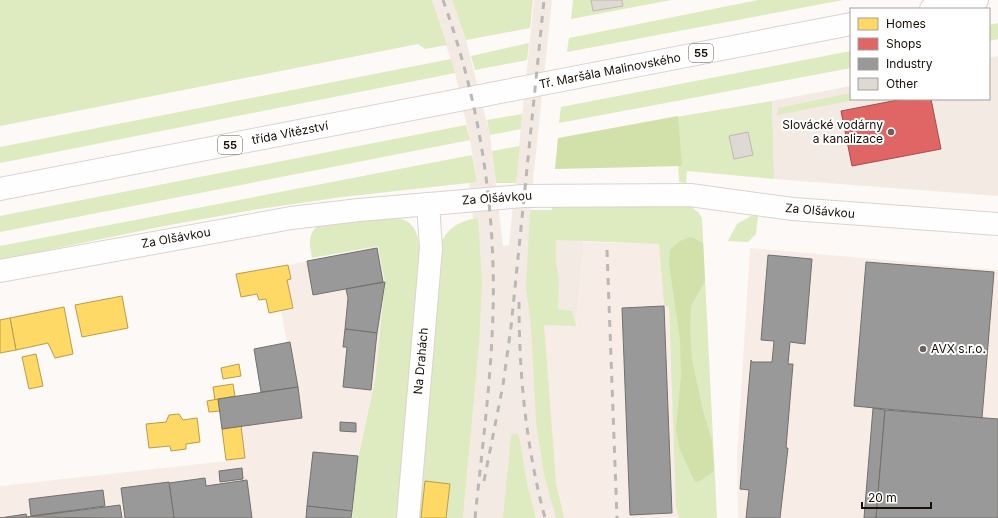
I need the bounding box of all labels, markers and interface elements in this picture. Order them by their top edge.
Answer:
legend [850,8,990,100]
text: Homes [886,16,926,31]
text: Shops [886,36,922,51]
road number: 55 [689,44,713,62]
street label: Tř. Maršála Malinovského [538,49,682,92]
text: Industry [886,56,933,71]
text: Other [886,76,918,91]
place label: Slovácké vodárny a kanalizace [782,117,883,146]
street label: třída Vítězství [250,118,330,147]
marker: Slovácké vodárny a kanalizace [886,127,896,137]
road number: 55 [218,136,242,154]
street label: Za Olšávkou [461,188,532,207]
street label: Za Olšávkou [784,200,856,221]
street label: Za Olšávkou [140,224,212,251]
street label: Na Drahách [410,327,431,395]
place label: AVX s.r.o. [931,341,986,356]
marker: AVX s.r.o. [918,344,928,354]
scale bar [862,484,931,510]
text: 20 m [868,490,897,505]

